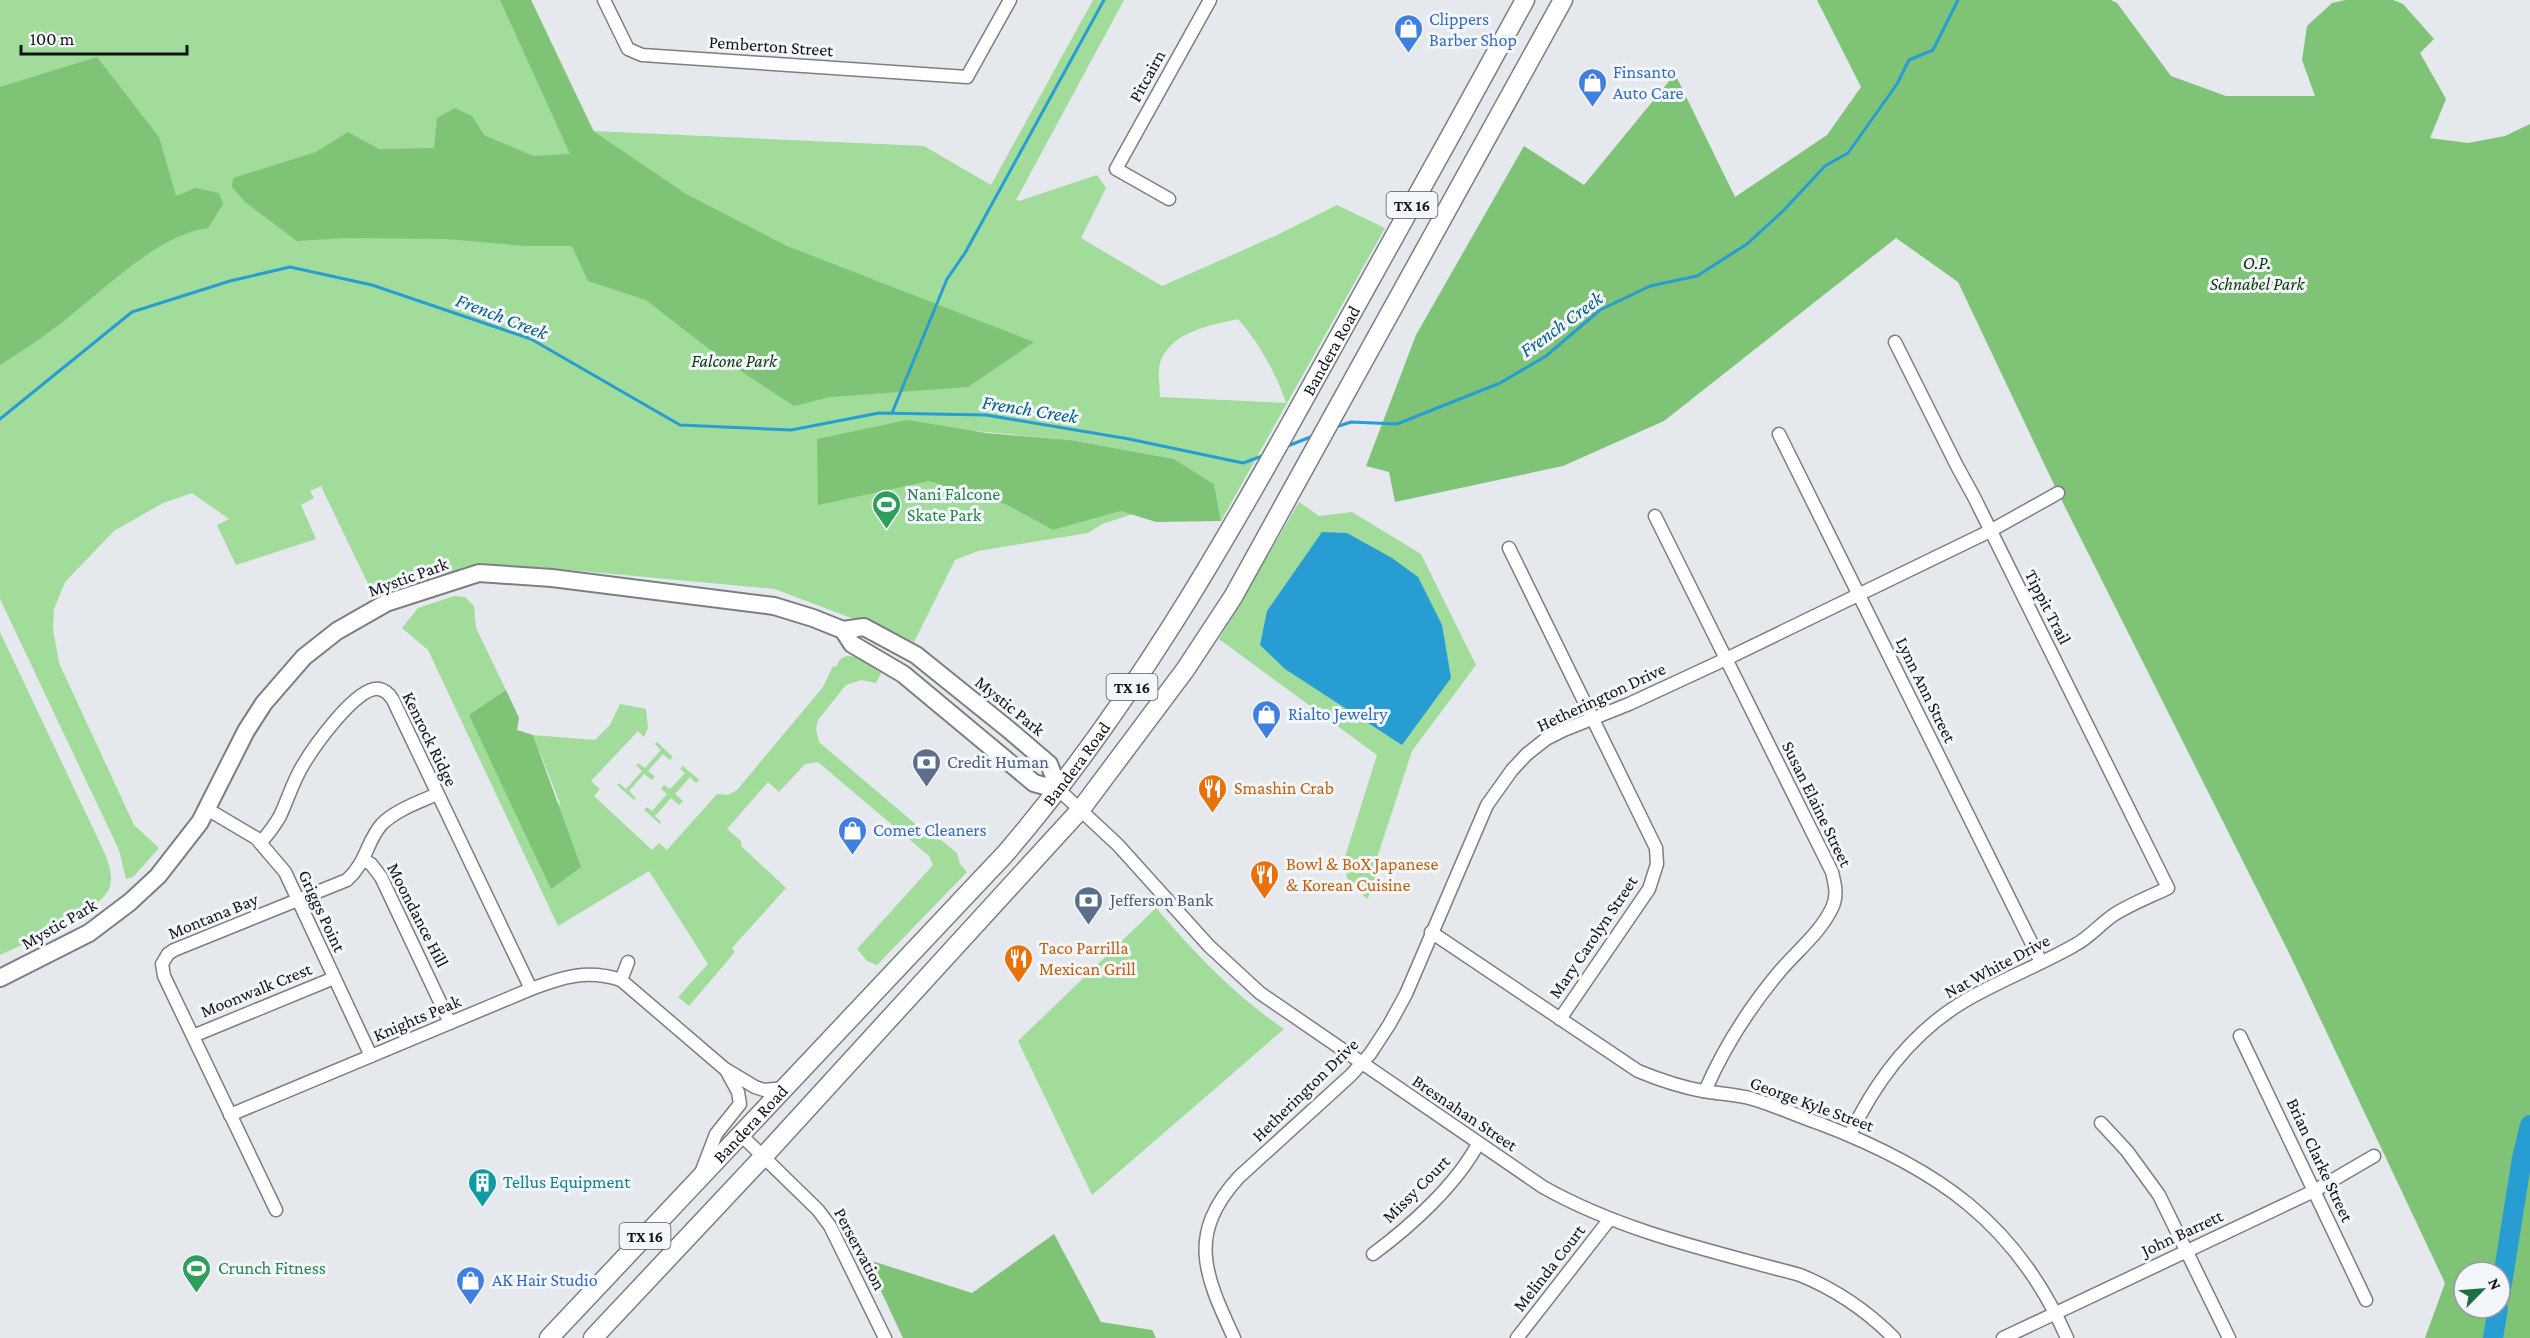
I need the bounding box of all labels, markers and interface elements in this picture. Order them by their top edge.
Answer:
place label: Clippers Barber Shop [1429,9,1517,50]
shop icon: Clippers Barber Shop [1392,13,1424,55]
scale bar [21,18,188,56]
text: 100 m [30,29,75,49]
street label: Pemberton Street [708,32,835,60]
street label: Pitcairn [1125,46,1170,105]
place label: Finsanto Auto Care [1613,62,1684,103]
shop icon: Finsanto Auto Care [1576,66,1608,108]
road number: TX 16 [1386,192,1438,218]
park label: O.P. Schnabel Park [2210,253,2305,294]
water label: French Creek [1515,286,1608,361]
water label: French Creek [453,288,552,344]
street label: Bandera Road [1298,302,1364,399]
park label: Falcone Park [691,351,778,371]
water label: French Creek [981,391,1081,428]
place label: Nani Falcone Skate Park [907,484,1000,525]
sports icon: Nani Falcone Skate Park [870,488,902,530]
street label: Mystic Park [365,553,451,601]
street label: Tippit Trail [2021,566,2075,648]
street label: Lynn Ann Street [1892,634,1961,747]
street label: Hetherington Drive [1533,658,1669,736]
street label: Mystic Park [971,672,1049,740]
road number: TX 16 [1106,674,1158,700]
street label: Kenrock Ridge [399,688,462,790]
shop icon: Rialto Jewelry [1251,698,1283,740]
place label: Rialto Jewelry [1288,704,1388,724]
street label: Bandera Road [1039,718,1115,810]
street label: Susan Elaine Street [1778,738,1856,871]
bank icon: Credit Human [910,746,942,788]
place label: Credit Human [947,752,1049,772]
restaurant icon: Smashin Crab [1197,772,1229,814]
place label: Smashin Crab [1234,778,1334,798]
shop icon: Comet Cleaners [836,814,868,856]
place label: Comet Cleaners [873,820,987,840]
place label: Bowl & BoX Japanese & Korean Cuisine [1286,854,1438,895]
restaurant icon: Bowl & BoX Japanese & Korean Cuisine [1249,858,1281,900]
street label: Moondance Hill [383,859,453,971]
street label: Griggs Point [294,867,350,956]
street label: Mary Carolyn Street [1545,871,1642,1002]
bank icon: Jefferson Bank [1073,884,1105,926]
street label: Montana Bay [165,889,262,943]
place label: Jefferson Bank [1108,890,1214,910]
street label: Mystic Park [18,894,101,954]
street label: Nat White Drive [1941,930,2053,1002]
place label: Taco Parrilla Mexican Grill [1039,938,1136,979]
restaurant icon: Taco Parrilla Mexican Grill [1002,942,1034,984]
street label: Moonwalk Crest [197,958,315,1021]
street label: Knights Peak [370,991,464,1045]
street label: Hetherington Drive [1248,1034,1362,1146]
street label: Bresnahan Street [1409,1071,1522,1156]
street label: George Kyle Street [1747,1072,1878,1136]
street label: Bandera Road [709,1081,792,1167]
street label: Brian Clarke Street [2283,1095,2358,1226]
street label: Missy Court [1378,1151,1454,1227]
building icon: Tellus Equipment [466,1166,498,1208]
place label: Tellus Equipment [503,1172,631,1192]
street label: Perservation [830,1205,890,1294]
street label: John Barrett [2136,1205,2227,1261]
street label: Melinda Court [1509,1220,1590,1315]
road number: TX 16 [620,1223,670,1249]
sports icon: Crunch Fitness [181,1252,213,1294]
place label: Crunch Fitness [218,1258,326,1278]
north arrow [2452,1260,2512,1320]
shop icon: AK Hair Studio [455,1264,487,1306]
place label: AK Hair Studio [492,1270,598,1290]
text: N [2485,1275,2505,1292]

